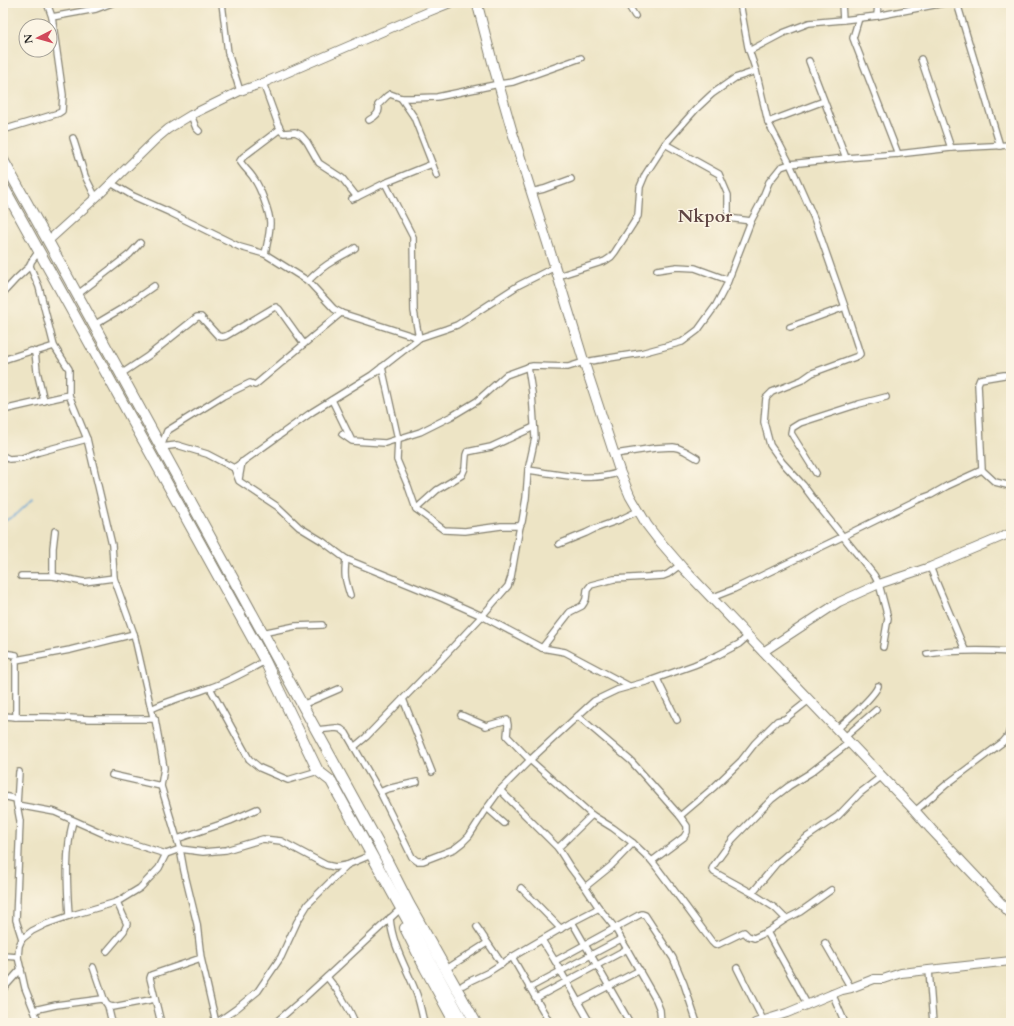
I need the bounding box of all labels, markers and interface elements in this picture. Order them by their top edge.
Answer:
north arrow [18,18,58,58]
text: N [21,33,37,45]
district label: Nkpor [678,204,733,229]

